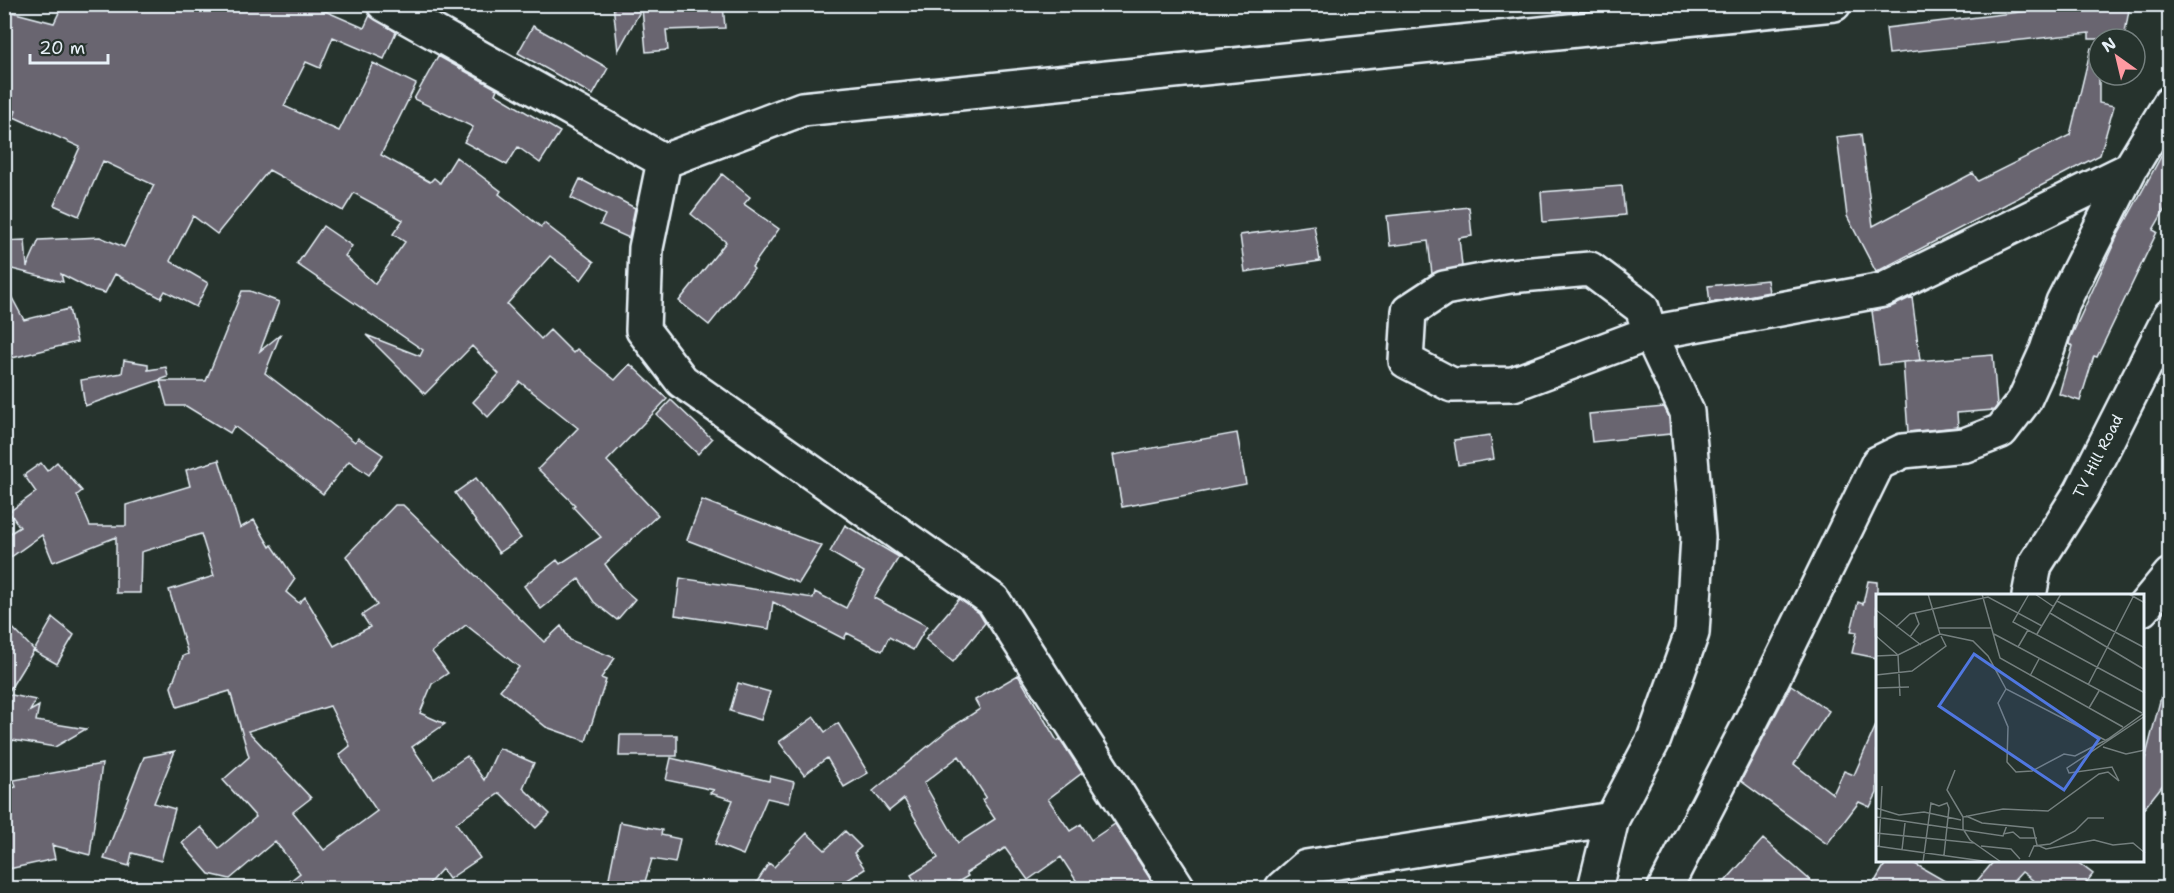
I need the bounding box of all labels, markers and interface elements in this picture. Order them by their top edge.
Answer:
scale bar [30,27,108,65]
north arrow [2087,27,2147,87]
text: N [2098,33,2120,57]
text: 20 m [39,36,85,60]
street label: TV Hill Road [2068,410,2128,501]
inset map [1876,594,2144,863]

